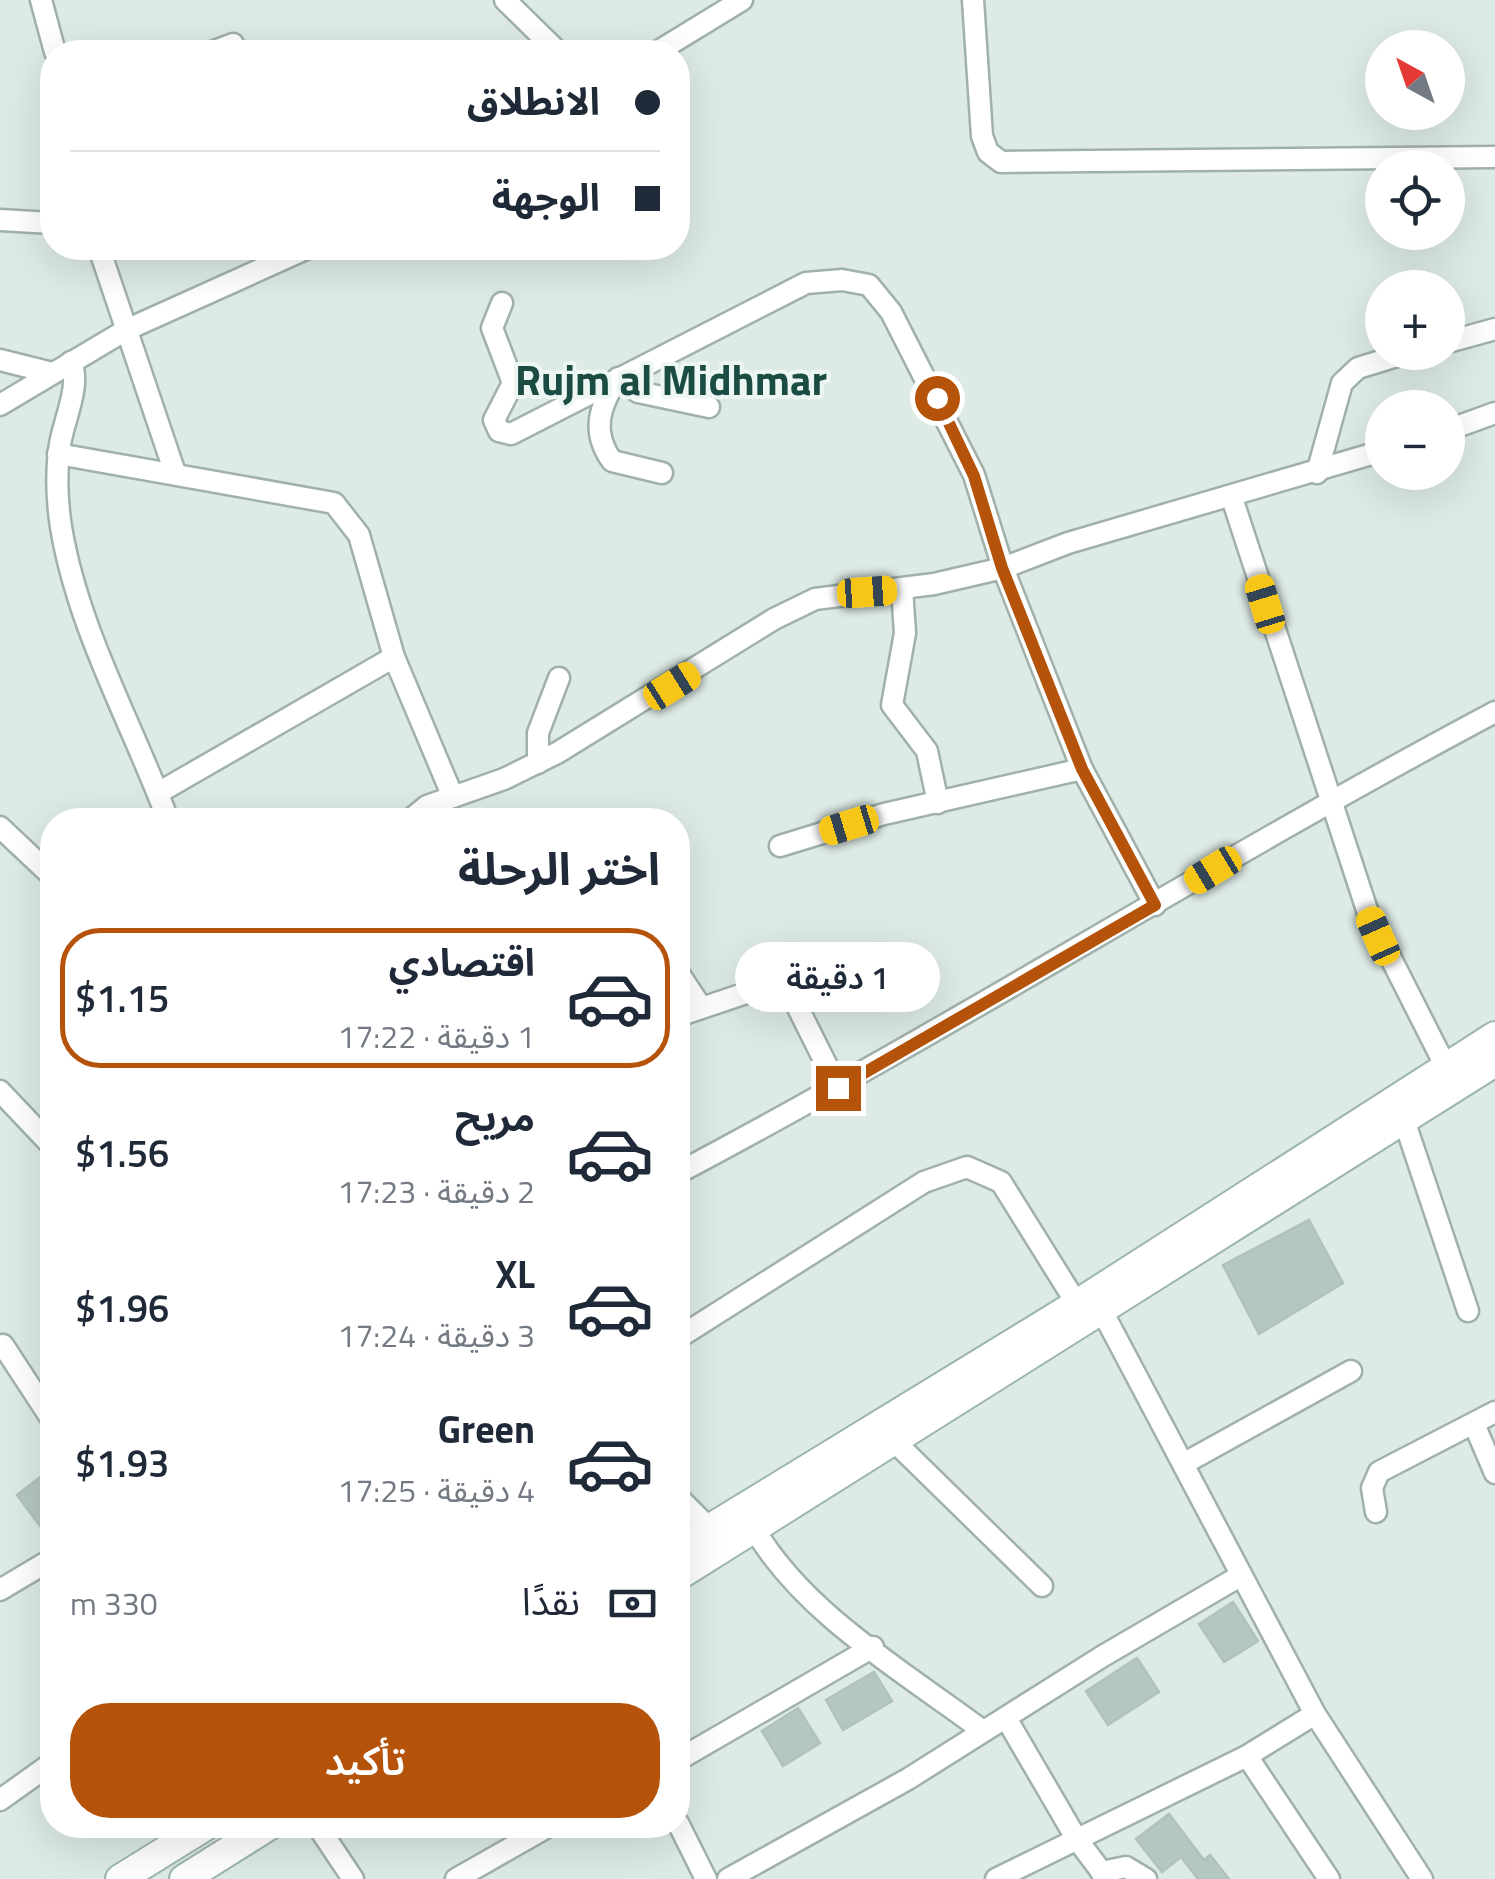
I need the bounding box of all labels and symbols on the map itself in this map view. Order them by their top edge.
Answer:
north arrow [1365,30,1465,130]
district label: Rujm al Midhmar [515,347,827,411]
route start [915,376,960,421]
car [1242,571,1288,637]
car [836,575,898,609]
car [639,657,705,715]
car [816,802,882,848]
car [1180,842,1246,898]
car [1352,902,1404,970]
callout: 1 دقيقة [736,943,940,1013]
route end [816,1066,861,1111]

